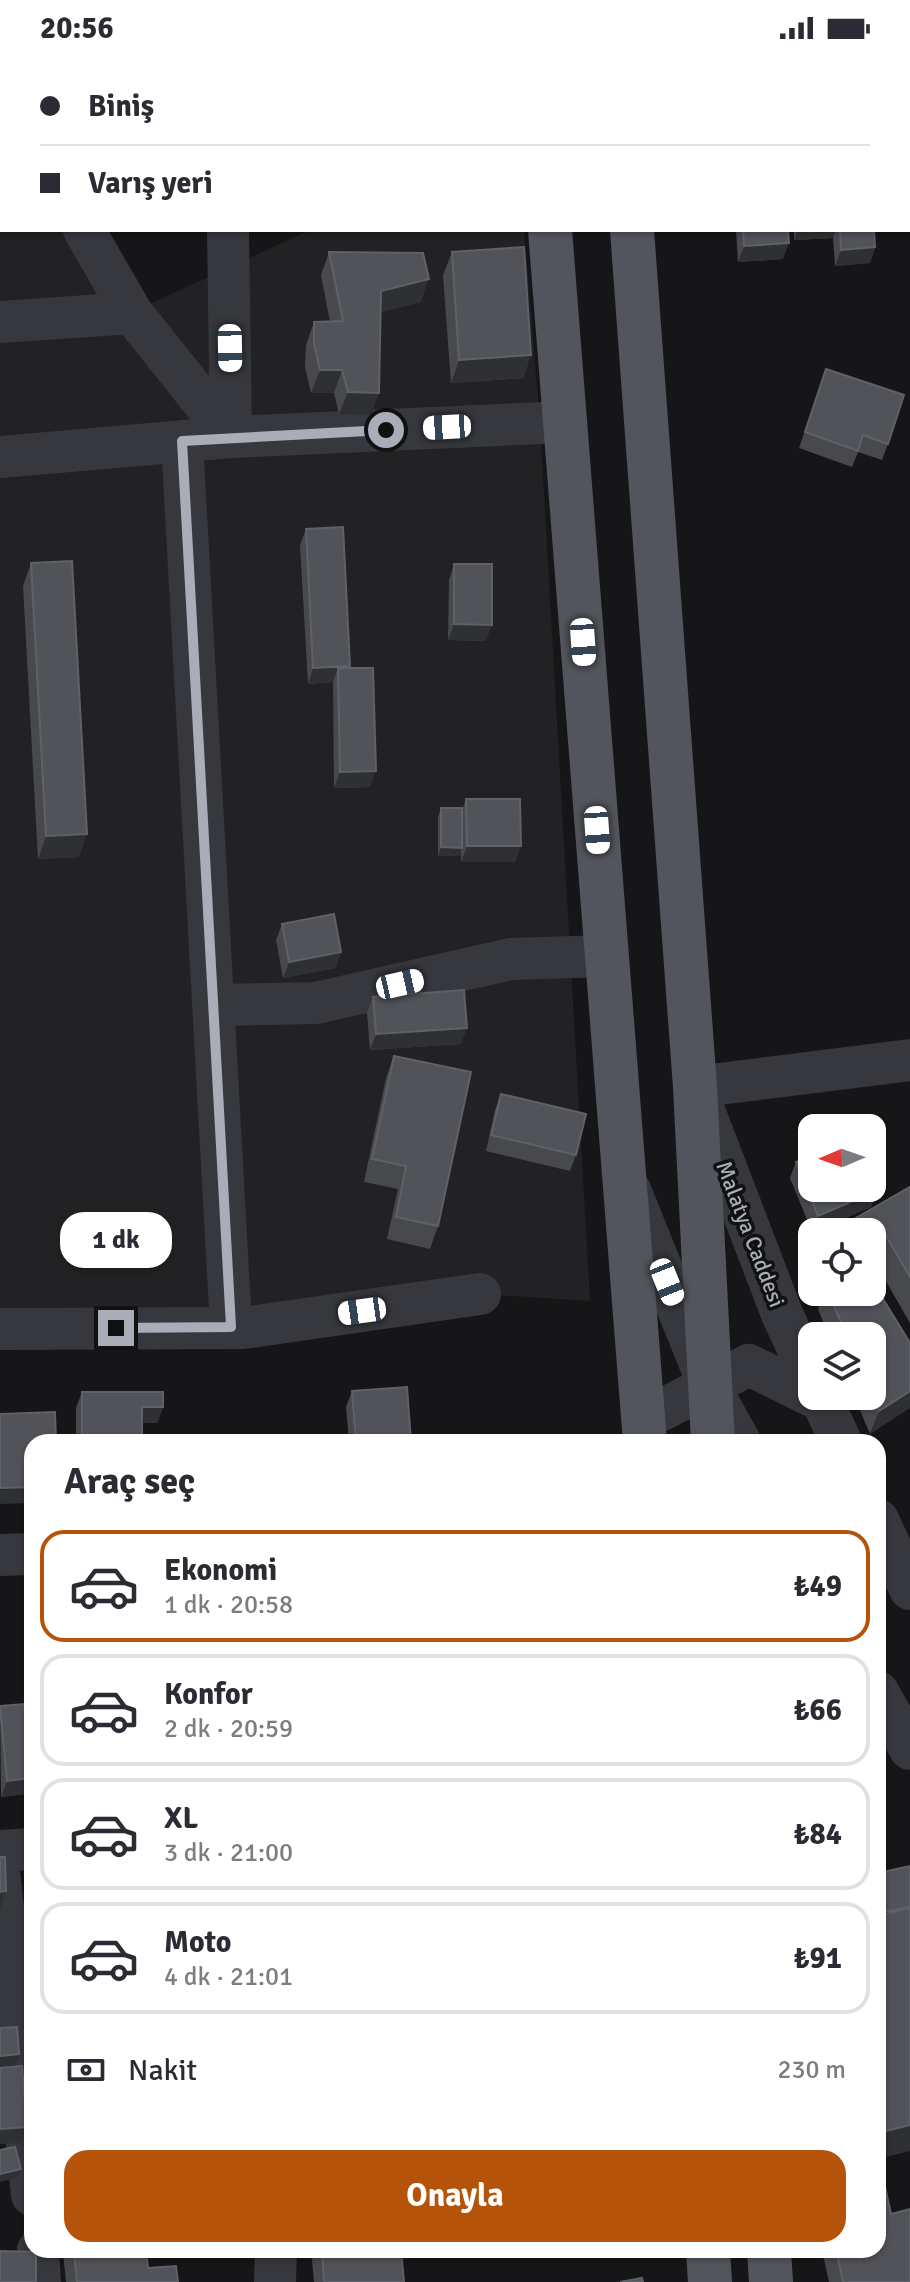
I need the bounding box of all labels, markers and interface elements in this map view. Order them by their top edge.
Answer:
text: 20:56 [40,10,114,47]
text: Biniş [88,88,154,125]
text: Varış yeri [88,165,213,202]
car [218,324,242,372]
route start [368,412,404,448]
car [422,414,472,440]
car [569,617,597,667]
car [583,805,611,855]
car [374,967,426,1001]
north arrow [798,1114,886,1202]
map controls [798,1114,886,1410]
street label: Malatya Caddesi [710,1157,791,1311]
callout: 1 dk [60,1212,172,1268]
button: locate [798,1218,886,1306]
text: 1 dk [92,1224,140,1256]
car [647,1255,687,1309]
car [337,1296,387,1326]
route end [98,1310,134,1346]
button: layers [798,1322,886,1410]
text: Araç seç [64,1459,195,1504]
icon: car [68,1550,140,1622]
text: Ekonomi [164,1552,277,1589]
text: ₺49 [793,1568,842,1605]
text: 1 dk · 20:58 [164,1589,293,1621]
icon: car [68,1674,140,1746]
text: Konfor [164,1676,253,1713]
text: ₺66 [793,1692,842,1729]
text: 2 dk · 20:59 [164,1713,293,1745]
icon: car [68,1798,140,1870]
text: XL [164,1800,198,1837]
text: ₺84 [793,1816,842,1853]
text: 3 dk · 21:00 [164,1837,293,1869]
icon: car [68,1922,140,1994]
text: Moto [164,1924,231,1961]
text: ₺91 [793,1940,842,1977]
text: 4 dk · 21:01 [164,1961,293,1993]
icon: cash [64,2048,108,2092]
text: Nakit [128,2052,197,2089]
text: 230 m [777,2054,846,2086]
button: Onayla [64,2150,846,2242]

